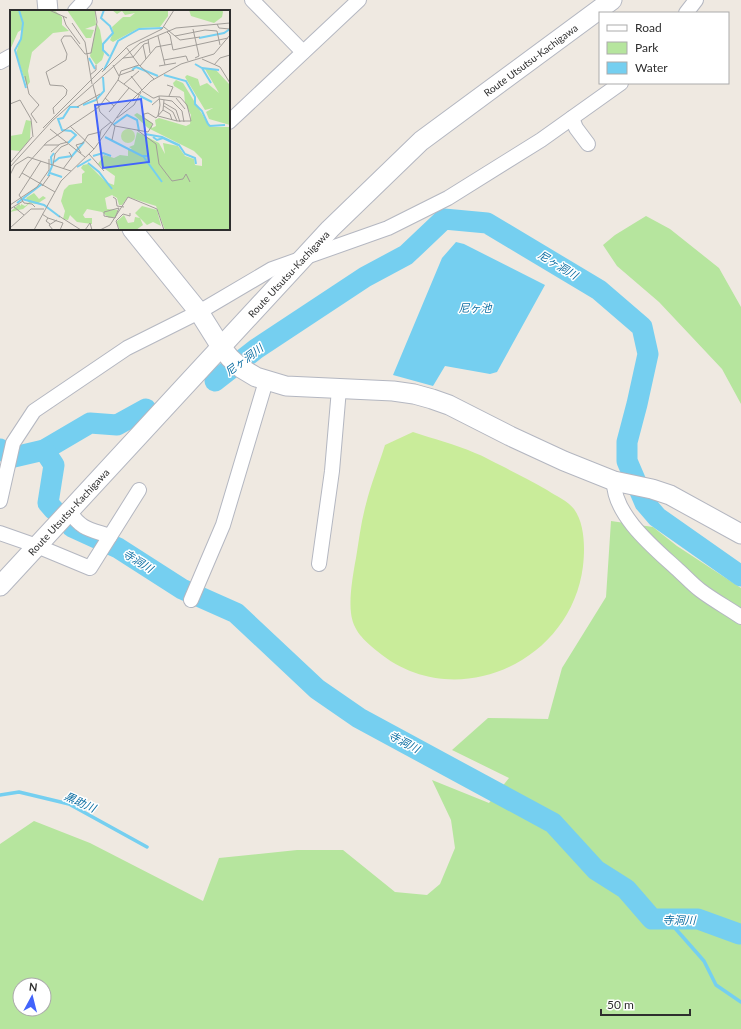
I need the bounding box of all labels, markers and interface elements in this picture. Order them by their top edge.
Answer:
inset map [10,10,230,230]
legend [599,12,729,84]
text: Road [635,20,662,35]
street label: Route Utsutsu-Kachigawa [481,21,580,99]
text: Park [635,40,659,55]
text: Water [635,60,668,75]
street label: Route Utsutsu-Kachigawa [245,228,332,320]
water label: 尼ヶ洞川 [536,248,581,282]
water label: 尼ヶ池 [459,301,492,314]
water label: 尼ヶ洞川 [222,341,266,378]
street label: Route Utsutsu-Kachigawa [25,466,112,558]
water label: 寺洞川 [121,546,157,575]
water label: 寺洞川 [387,728,423,756]
water label: 黒助川 [62,789,99,815]
water label: 寺洞川 [662,913,697,926]
north arrow [12,977,52,1017]
text: N [28,980,38,994]
scale bar [601,991,690,1017]
text: 50 m [607,997,634,1012]

